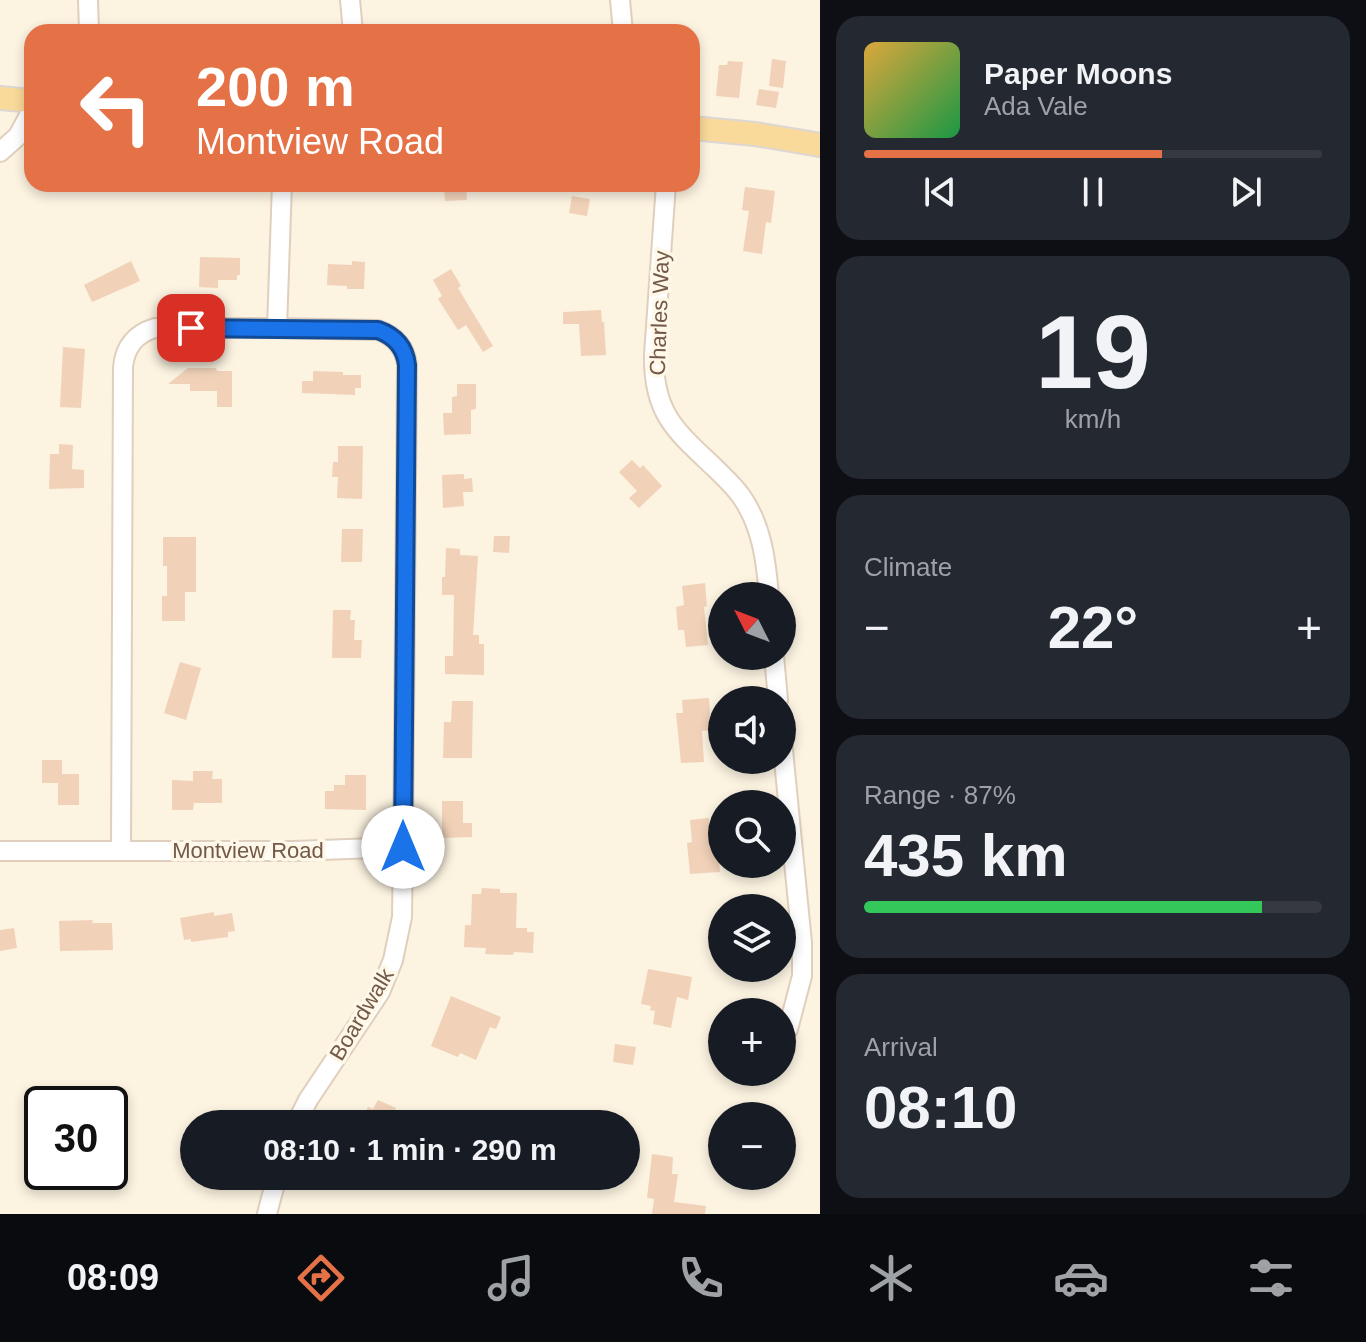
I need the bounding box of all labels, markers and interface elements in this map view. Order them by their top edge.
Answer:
text: 200 m [196,55,355,118]
icon: left [64,56,168,160]
text: Paper Moons [984,57,1172,90]
text: Ada Vale [984,91,1088,121]
text: Montview Road [196,121,444,162]
icon: previous [918,170,962,214]
icon: pause [1071,170,1115,214]
icon: next [1224,170,1268,214]
street label: Charles Way [645,250,674,376]
pin [157,294,225,362]
text: 19 [1035,294,1151,410]
icon: arrive [169,306,213,350]
text: km/h [1065,404,1121,434]
text: Climate [864,552,952,582]
north arrow [708,582,796,670]
map controls [708,582,796,1190]
text: 22° [1048,594,1138,661]
text: − [864,603,890,652]
text: + [1296,603,1322,652]
button: sound [708,686,796,774]
text: Range · 87% [864,780,1016,810]
button: search [708,790,796,878]
position arrow [361,805,445,889]
text: 435 km [864,822,1068,889]
street label: Montview Road [172,838,324,863]
button: layers [708,894,796,982]
street label: Boardwalk [324,963,399,1065]
button: + [708,998,796,1086]
text: Arrival [864,1032,938,1062]
text: 08:10 [864,1074,1017,1141]
speed limit sign: 30 [24,1086,128,1190]
button: − [708,1102,796,1190]
text: 08:10 · 1 min · 290 m [263,1133,557,1166]
icon: directions [293,1250,349,1306]
icon: music [483,1250,539,1306]
icon: phone [673,1250,729,1306]
icon: climate [863,1250,919,1306]
icon: car [1053,1250,1109,1306]
icon: filters [1243,1250,1299,1306]
text: 08:09 [67,1257,159,1298]

